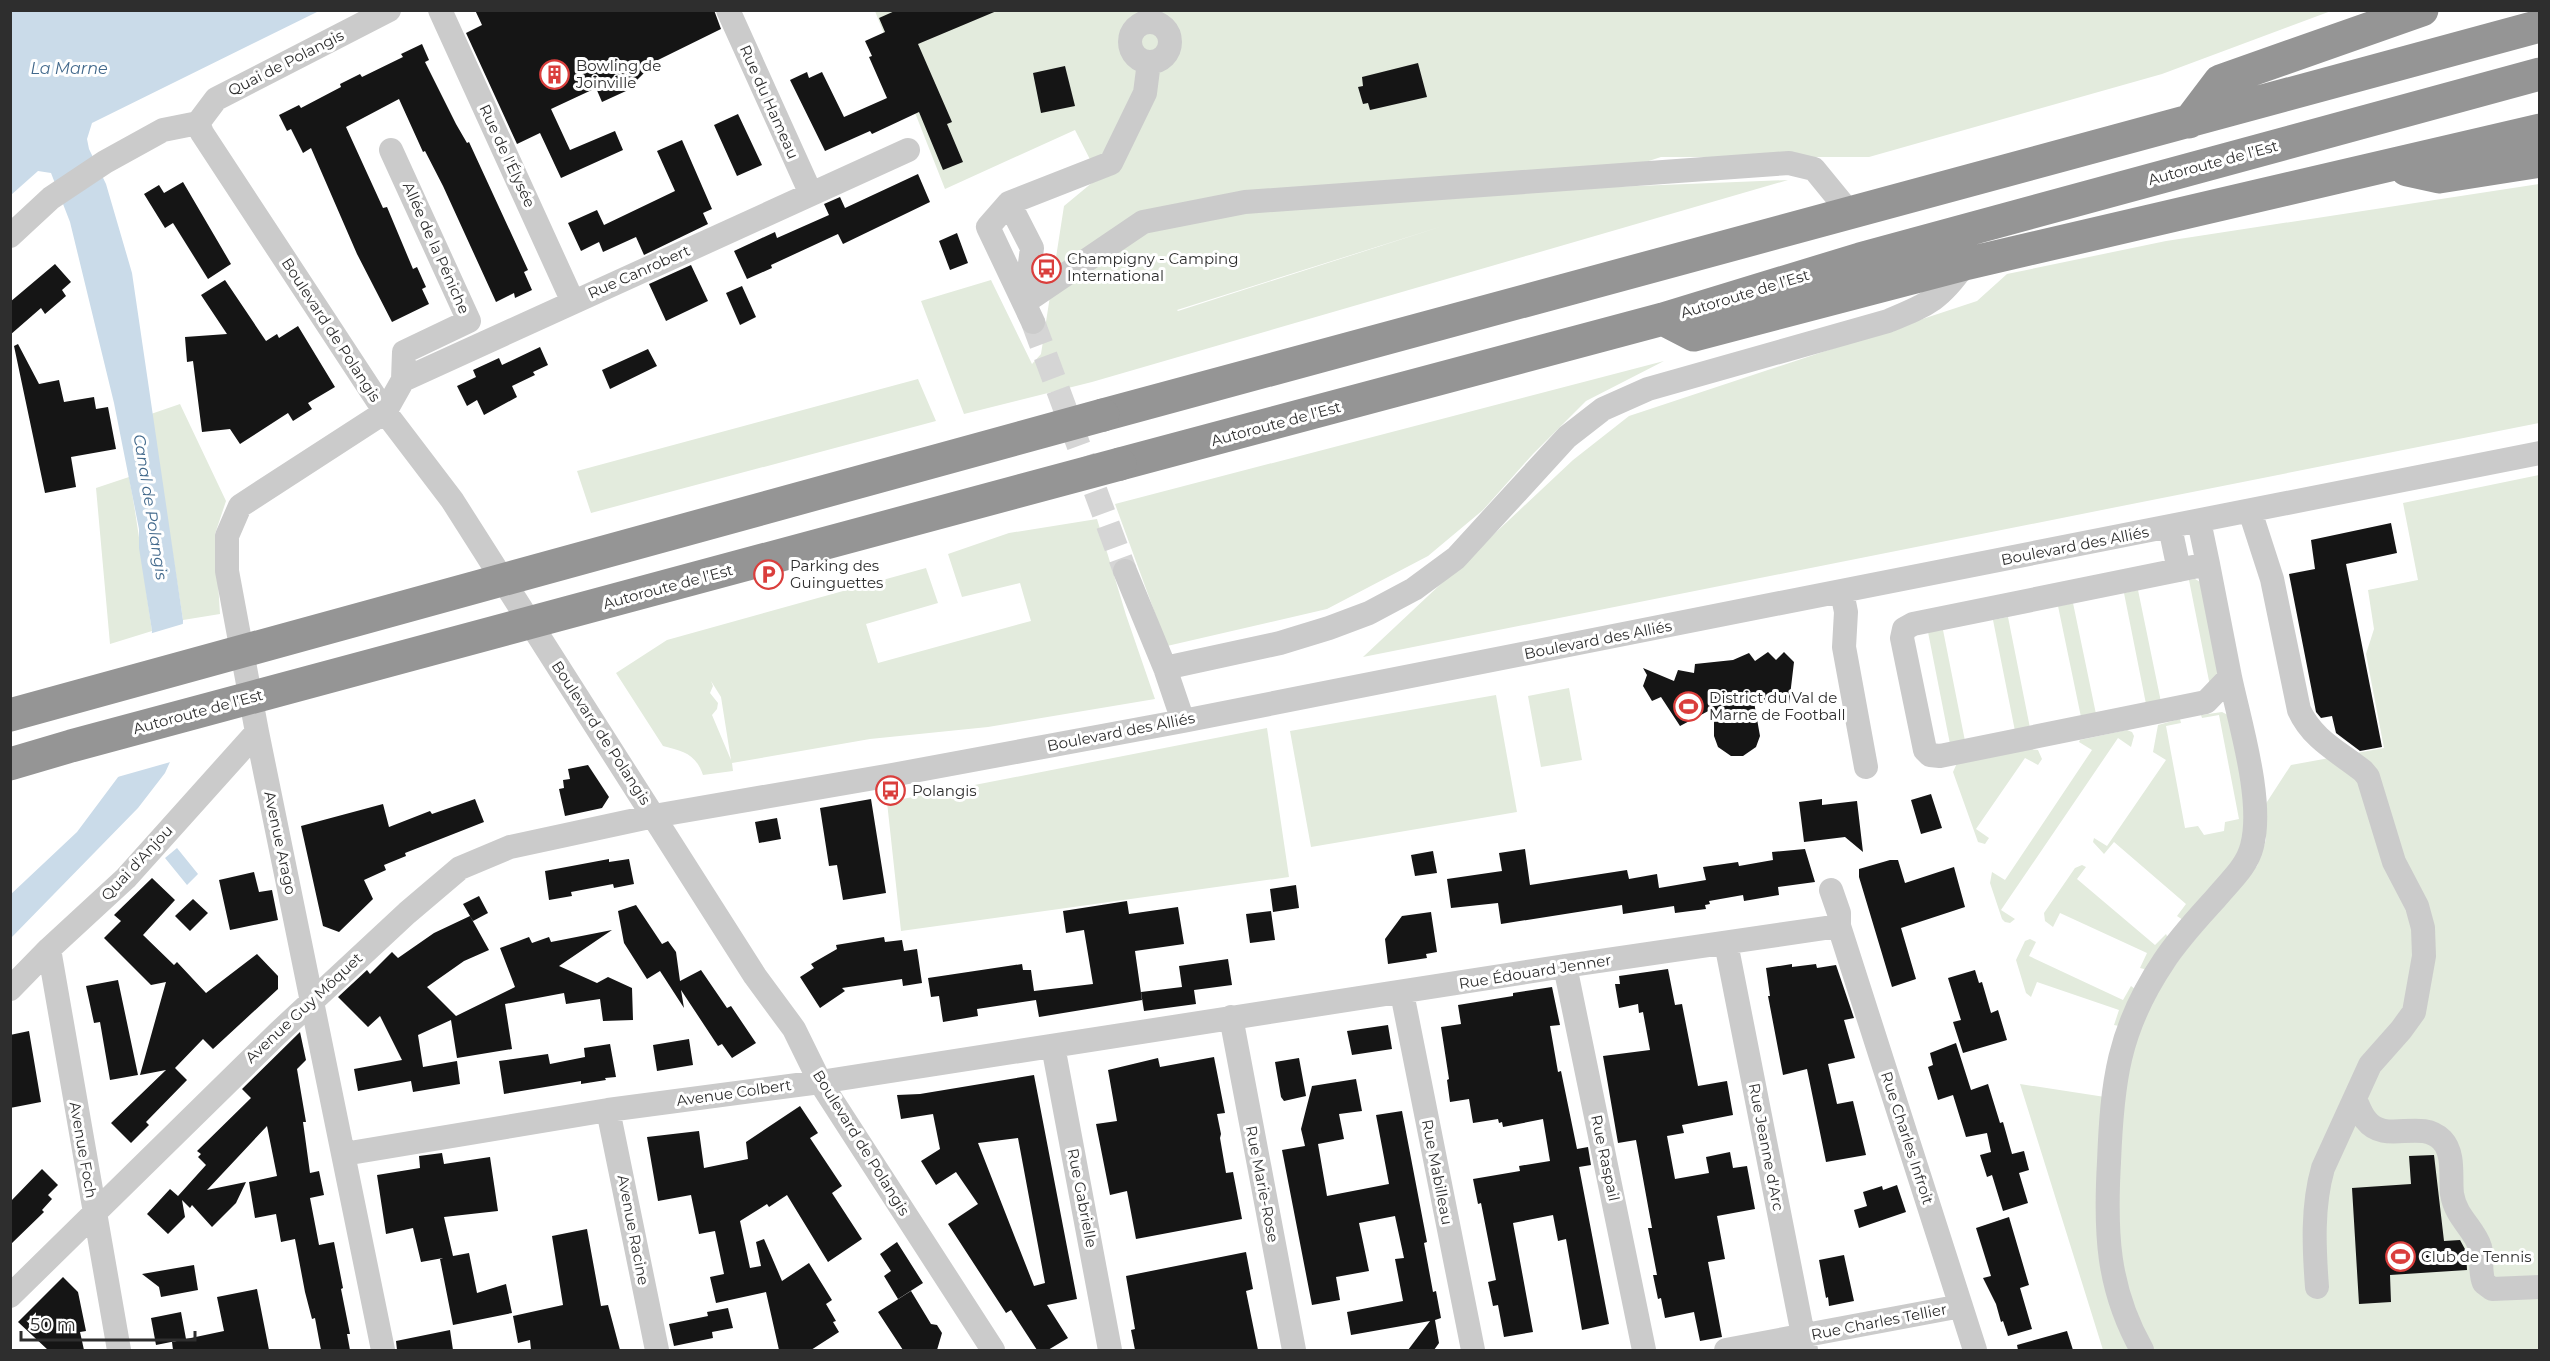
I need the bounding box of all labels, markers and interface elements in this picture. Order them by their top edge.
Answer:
street label: Quai de Polangis [225,25,347,100]
street label: Rue du Hameau [736,42,803,162]
place label: Bowling de Joinville [575,56,661,92]
water label: La Marne [30,59,108,78]
building icon: Bowling de Joinville [539,59,571,91]
street label: Rue de l'Élysée [475,101,540,210]
street label: Autoroute de l’Est [2146,136,2280,189]
street label: Allée de la Péniche [399,179,474,317]
street label: Rue Canrobert [585,240,693,303]
place label: Champigny - Camping International [1067,249,1239,285]
bus stop icon: Champigny - Camping International [1030,252,1062,284]
street label: Boulevard de Polangis [278,254,385,405]
street label: Autoroute de l’Est [1678,265,1812,322]
street label: Autoroute de l’Est [1209,397,1343,450]
water label: Canal de Polangis [130,433,171,581]
street label: Boulevard des Alliés [1999,522,2150,569]
place label: Parking des Guinguettes [790,556,883,592]
parking icon: Parking des Guinguettes [753,559,785,591]
street label: Autoroute de l’Est [601,560,735,613]
street label: Boulevard des Alliés [1522,616,1673,663]
street label: Boulevard de Polangis [548,657,655,808]
street label: Autoroute de l’Est [131,685,265,738]
place label: District du Val de Marne de Football [1709,688,1846,724]
sports icon: District du Val de Marne de Football [1672,691,1704,723]
street label: Boulevard des Alliés [1045,708,1196,755]
bus stop icon: Polangis [875,775,907,807]
place label: Polangis [912,781,977,800]
street label: Avenue Arago [260,789,301,896]
street label: Quai d'Anjou [97,821,176,904]
street label: Avenue Guy Môquet [241,948,366,1067]
street label: Rue Édouard Jenner [1457,950,1613,993]
street label: Boulevard de Polangis [809,1066,914,1219]
street label: Rue Charles Infroit [1877,1069,1938,1207]
street label: Avenue Colbert [675,1075,793,1110]
street label: Rue Jeanne d'Arc [1745,1081,1788,1213]
street label: Avenue Foch [66,1100,101,1200]
street label: Rue Raspail [1587,1113,1624,1203]
street label: Rue Mabilleau [1418,1118,1457,1226]
street label: Rue Marie-Rose [1242,1124,1283,1244]
street label: Rue Gabrielle [1064,1147,1101,1249]
street label: Avenue Racine [614,1173,653,1287]
sports icon: Club de Tennis [2384,1241,2416,1273]
place label: Club de Tennis [2421,1247,2532,1266]
street label: Rue Charles Tellier [1809,1299,1948,1344]
scale bar [21,1304,195,1342]
text: 50 m [30,1314,76,1336]

